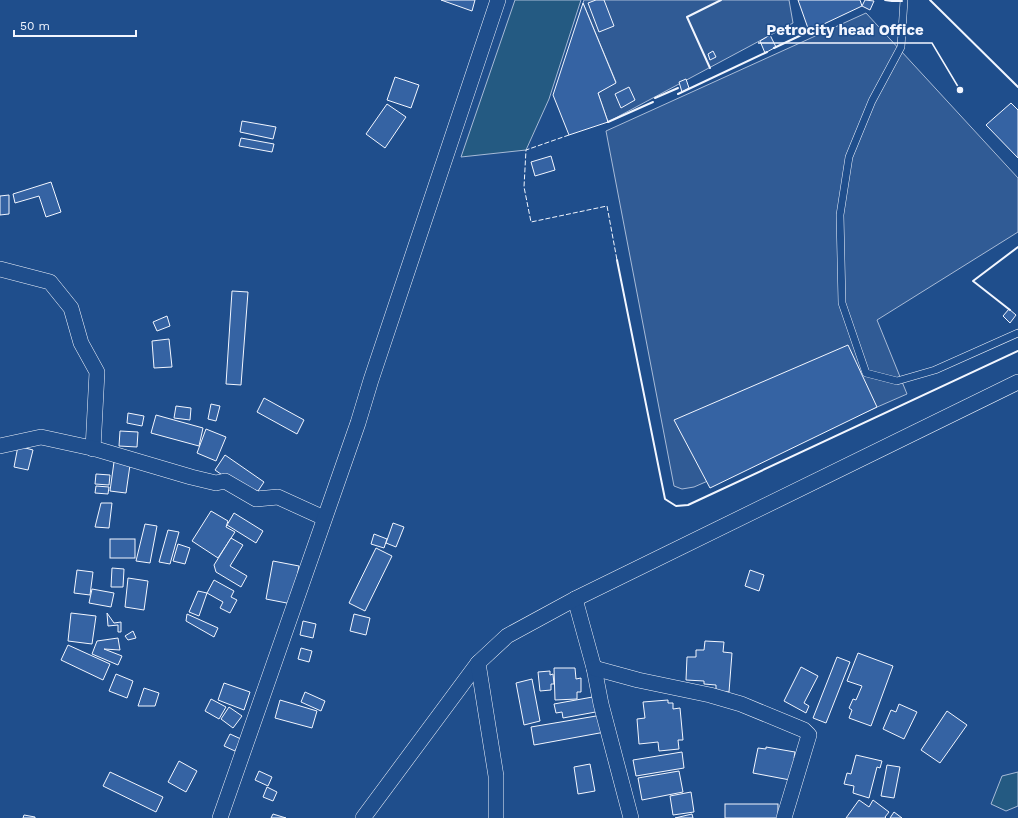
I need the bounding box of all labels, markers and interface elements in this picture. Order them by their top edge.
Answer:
scale bar [14,12,136,38]
callout: Petrocity head Office [758,16,932,43]
text: 50 m [20,19,50,33]
text: Petrocity head Office [766,21,924,39]

